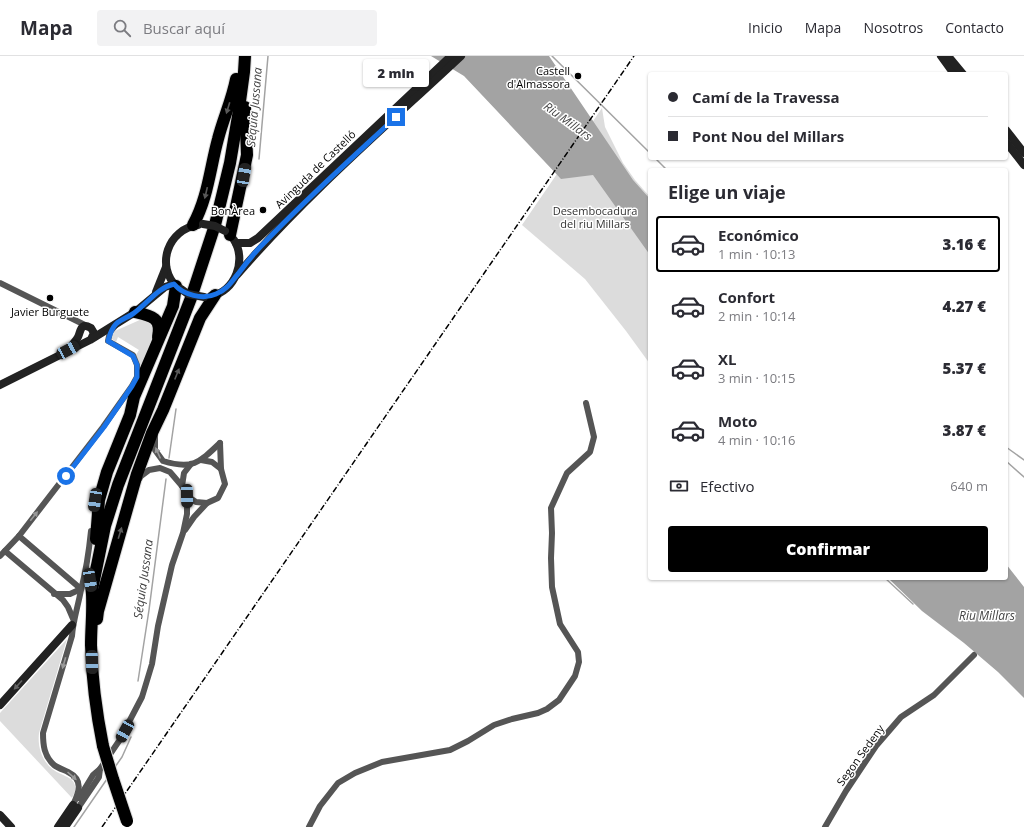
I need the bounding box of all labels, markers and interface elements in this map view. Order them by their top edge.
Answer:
search box [97,10,377,46]
text: Mapa [20,15,73,41]
icon: search [111,17,133,39]
text: Buscar aquí [143,18,225,38]
text: Inicio [748,18,783,37]
text: Mapa [805,18,841,37]
text: Nosotros [863,18,923,37]
text: Contacto [945,18,1004,37]
callout: 2 min [363,59,429,87]
place label: Castell d'Almassora [507,63,570,91]
text: 2 min [378,64,414,82]
water label: Séquia Jussana [242,66,266,147]
marker: Castell d'Almassora [573,71,583,81]
text: Camí de la Travessa [692,87,840,107]
water label: Riu Millars [540,98,596,144]
one-way arrow [225,102,231,114]
route end [387,108,405,126]
street label: Avinguda de Castelló [271,126,359,211]
text: Pont Nou del Millars [692,126,844,146]
car [236,162,252,188]
text: Elige un viaje [668,180,786,204]
one-way arrow [202,187,208,200]
place label: BonÀrea [211,203,255,218]
park label: Desembocadura del riu Millars [553,203,637,231]
marker: BonÀrea [258,205,268,215]
text: Económico [718,225,799,245]
icon: car [670,226,706,262]
text: 3.16 € [943,234,986,254]
text: 1 min · 10:13 [718,245,795,263]
text: Confort [718,287,775,307]
icon: car [670,288,706,324]
marker: Javier Burguete [45,293,55,303]
text: 4.27 € [943,296,986,316]
place label: Javier Burguete [10,304,89,319]
text: 2 min · 10:14 [718,307,795,325]
car [55,339,81,361]
text: XL [718,349,736,369]
icon: car [670,350,706,386]
text: 5.37 € [943,358,986,378]
one-way arrow [175,368,181,380]
text: 3 min · 10:15 [718,369,795,387]
text: Moto [718,411,757,431]
icon: car [670,412,706,448]
text: 3.87 € [943,420,986,440]
text: 4 min · 10:16 [718,431,795,449]
one-way arrow [154,446,160,458]
route start [57,467,75,485]
icon: cash [668,475,690,497]
text: Efectivo [700,476,755,496]
text: 640 m [950,477,988,495]
car [181,484,193,508]
car [87,487,103,513]
one-way arrow [30,511,39,522]
button: Confirmar [668,526,988,572]
one-way arrow [117,527,123,539]
water label: Séquia Jussana [129,538,157,620]
car [82,567,98,593]
water label: Riu Millars [959,607,1015,624]
car [86,650,98,674]
one-way arrow [61,657,67,669]
one-way arrow [13,680,23,690]
car [114,718,136,744]
street label: Segon Sedeny [833,721,887,788]
one-way arrow [67,772,78,781]

